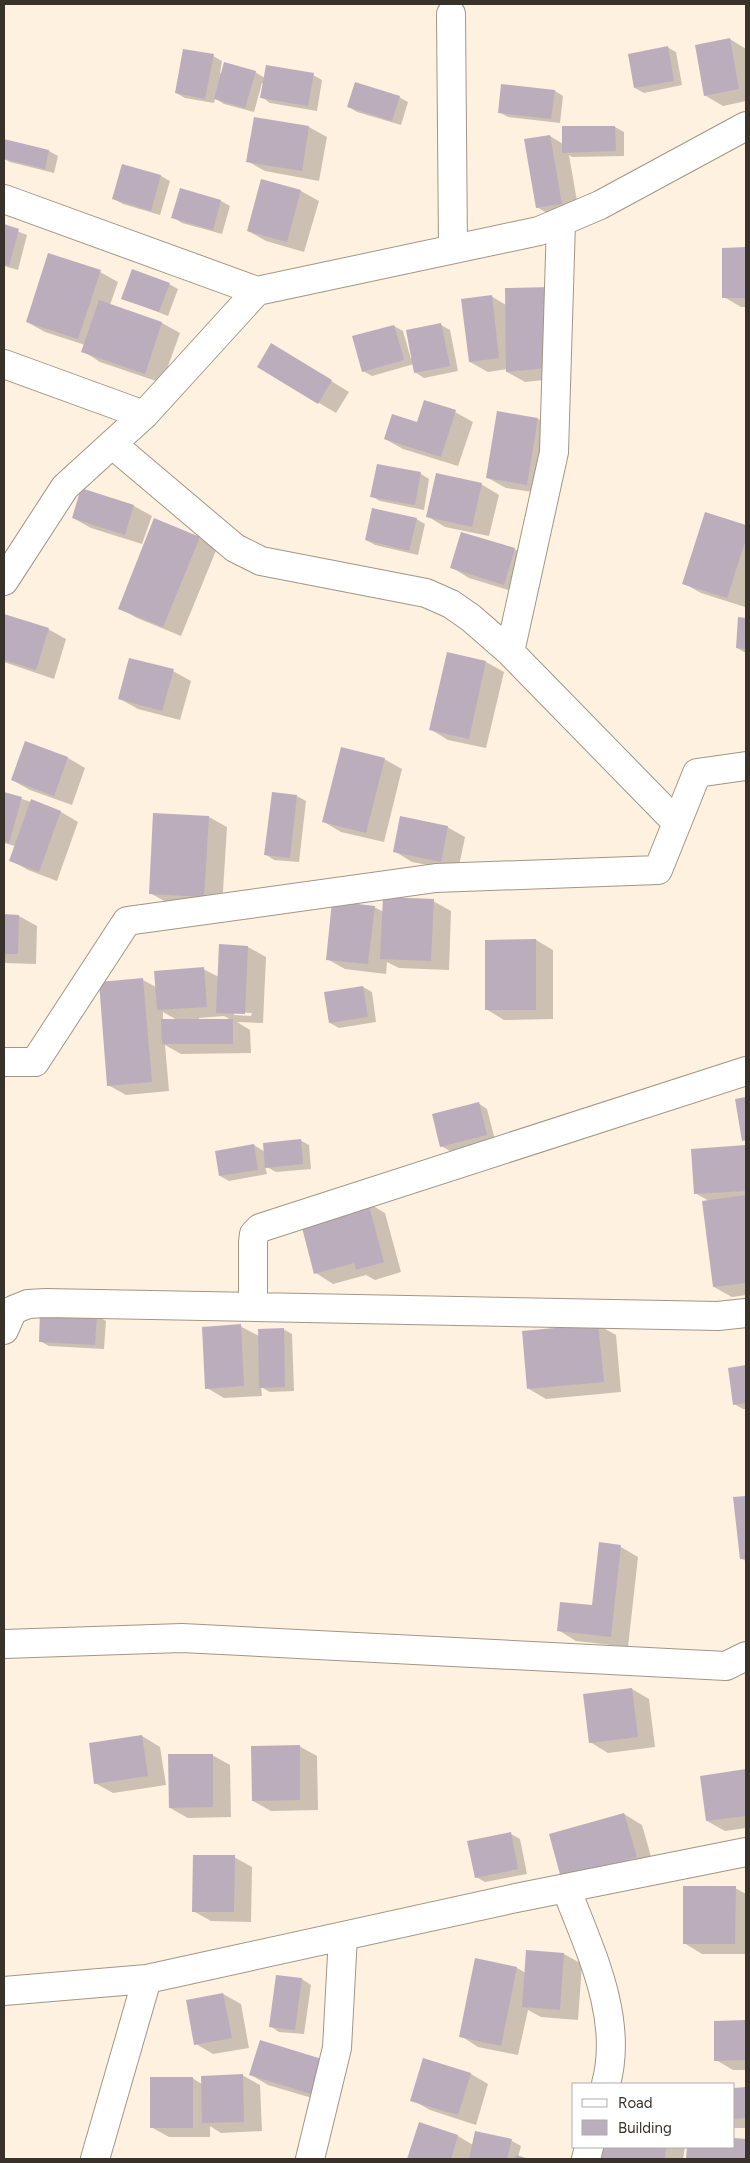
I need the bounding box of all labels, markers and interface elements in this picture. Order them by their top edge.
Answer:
legend [572,2083,735,2148]
text: Road [618,2094,653,2112]
text: Building [618,2119,672,2137]

